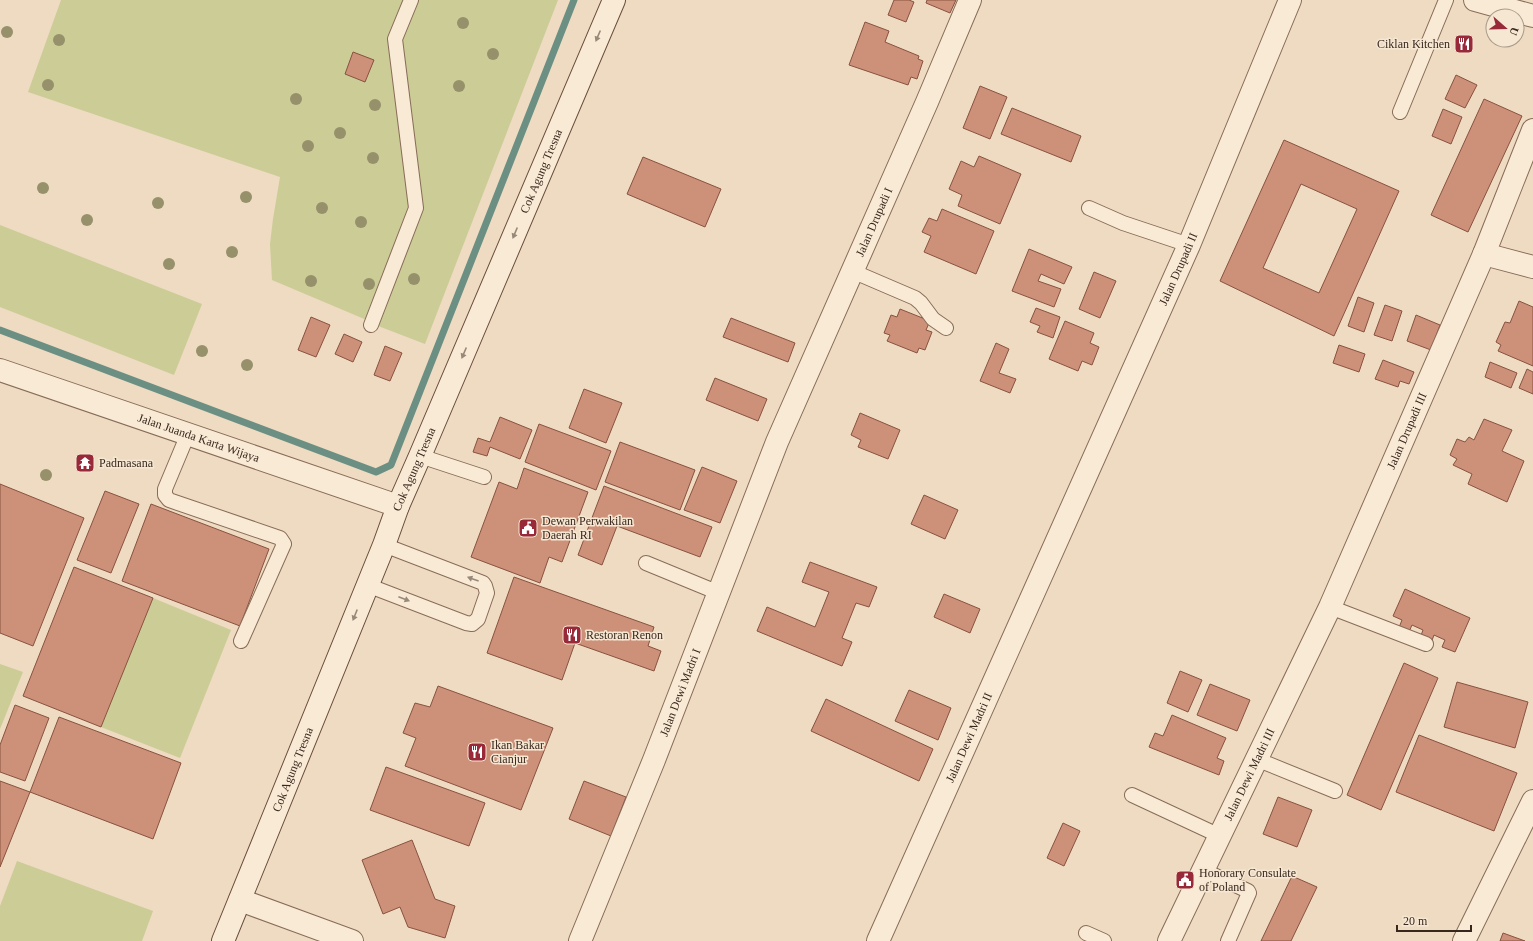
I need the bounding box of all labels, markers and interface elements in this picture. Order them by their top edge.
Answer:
north arrow [1485,8,1525,48]
text: U [1507,26,1521,37]
one-way arrow [595,30,601,42]
restaurant icon: Ciklan Kitchen [1453,33,1475,55]
place label: Ciklan Kitchen [1377,37,1450,51]
street label: Cok Agung Tresna [517,126,565,215]
street label: Jalan Drupadi I [853,185,895,259]
one-way arrow [512,227,518,238]
street label: Jalan Drupadi II [1156,231,1200,308]
one-way arrow [461,347,467,358]
street label: Jalan Drupadi III [1384,390,1430,471]
street label: Jalan Juanda Karta Wijaya [136,411,262,465]
street label: Cok Agung Tresna [390,425,439,513]
temple icon: Padmasana [74,452,96,474]
place label: Padmasana [99,456,154,470]
place label: Dewan Perwakilan Daerah RI [542,514,633,542]
public building icon: Dewan Perwakilan Daerah RI [517,517,539,539]
one-way arrow [467,576,479,582]
one-way arrow [398,596,409,602]
one-way arrow [352,609,358,621]
restaurant icon: Restoran Renon [561,624,583,646]
place label: Restoran Renon [586,628,663,642]
street label: Jalan Dewi Madri I [657,647,703,738]
street label: Jalan Dewi Madri II [943,690,995,785]
street label: Cok Agung Tresna [269,725,316,814]
street label: Jalan Dewi Madri III [1221,726,1278,823]
place label: Ikan Bakar Cianjur [491,738,544,766]
restaurant icon: Ikan Bakar Cianjur [466,741,488,763]
place label: Honorary Consulate of Poland [1199,866,1296,894]
public building icon: Honorary Consulate of Poland [1174,869,1196,891]
scale bar [1397,907,1471,933]
text: 20 m [1403,914,1428,928]

